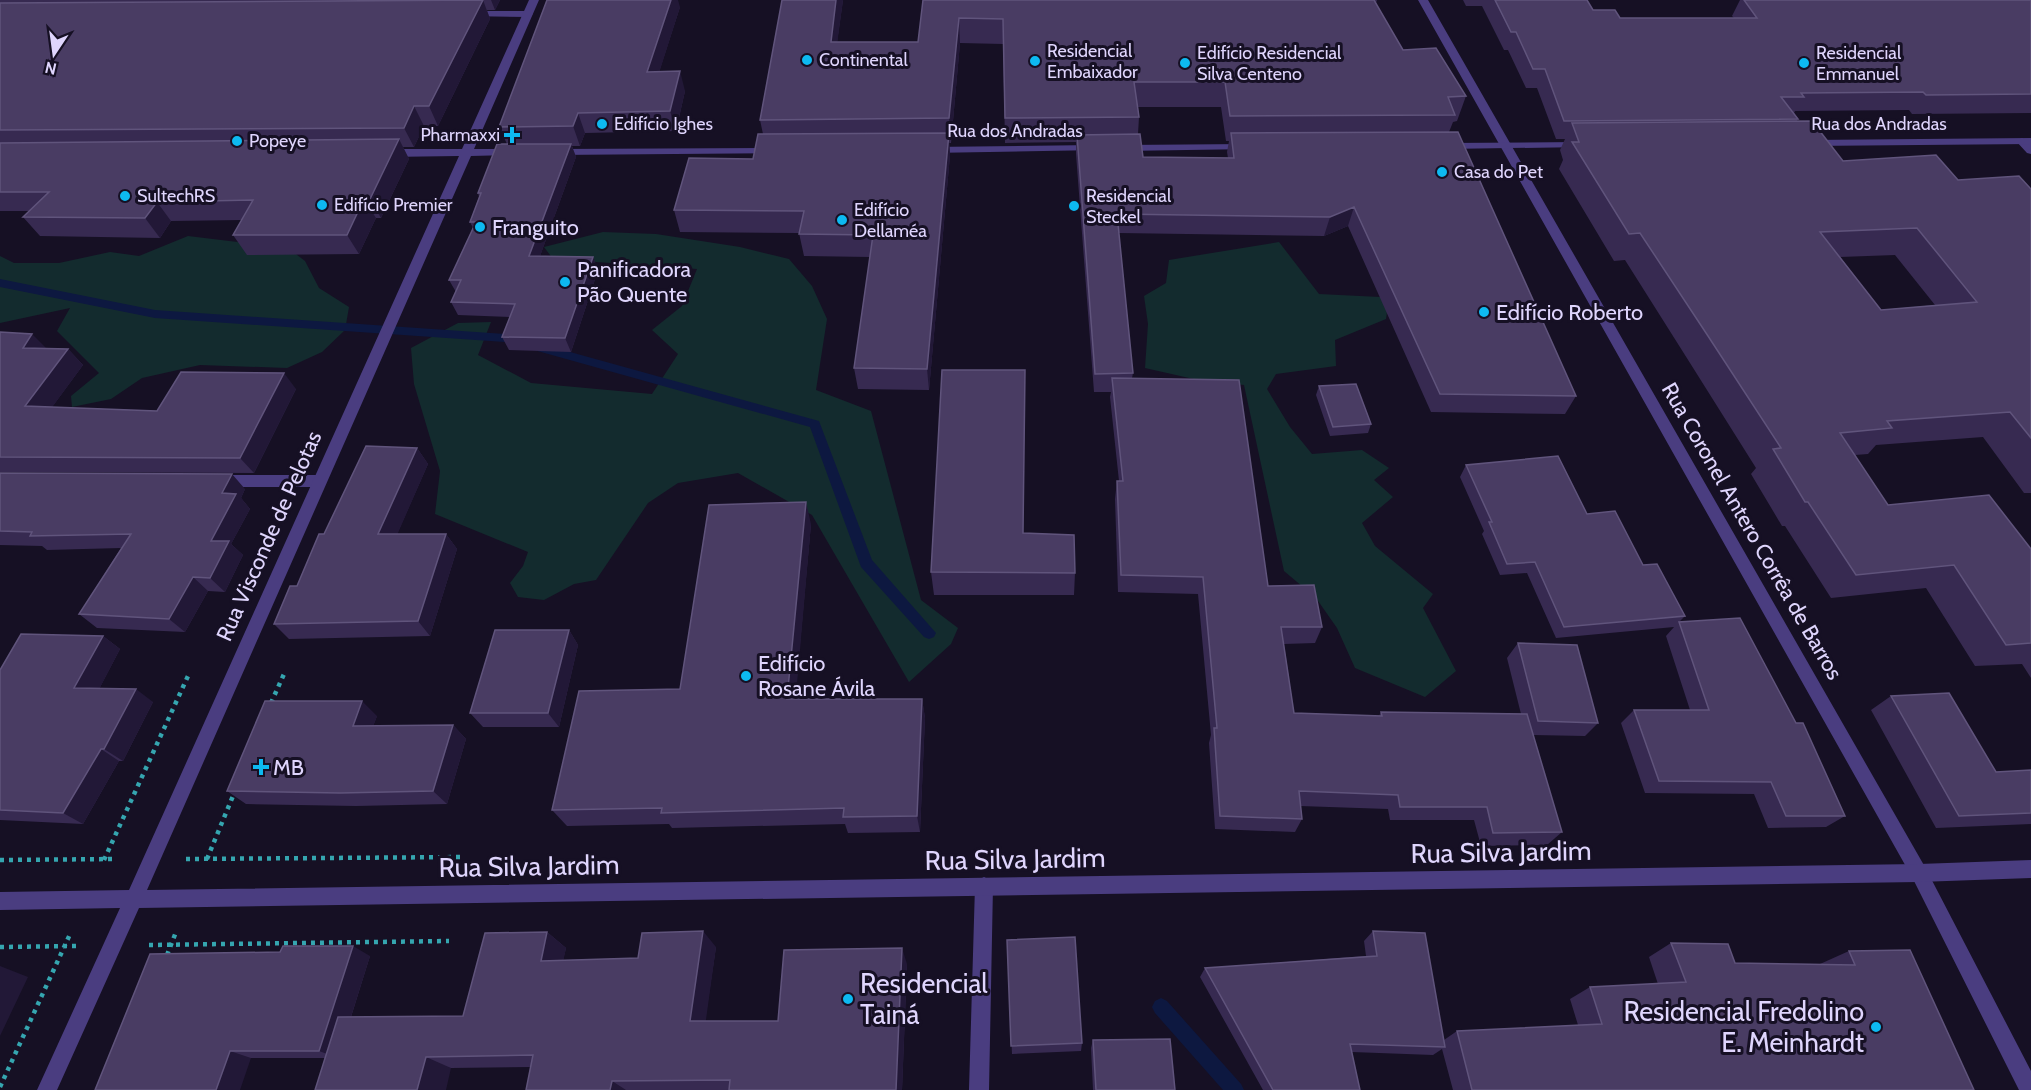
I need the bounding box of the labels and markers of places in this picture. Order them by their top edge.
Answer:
place label: Residencial Embaixador [1047,40,1138,83]
place label: Edifício Residencial Silva Centeno [1197,42,1342,85]
place label: Residencial Emmanuel [1816,42,1902,85]
place label: Continental [819,49,908,71]
marker: Continental [800,53,814,67]
marker: Residencial Embaixador [1028,54,1042,68]
marker: Edifício Residencial Silva Centeno [1178,56,1192,70]
marker: Residencial Emmanuel [1797,56,1811,70]
place label: Edifício Ighes [614,113,713,135]
marker: Edifício Ighes [595,117,609,131]
place label: Pharmaxxi [420,124,500,146]
marker: Pharmaxxi [505,128,519,142]
place label: Popeye [249,130,306,152]
marker: Popeye [230,134,244,148]
place label: Casa do Pet [1454,161,1543,183]
marker: Casa do Pet [1435,165,1449,179]
place label: SultechRS [137,185,215,207]
place label: Residencial Steckel [1086,185,1172,228]
marker: SultechRS [118,189,132,203]
place label: Edifício Premier [334,194,453,216]
marker: Edifício Premier [315,198,329,212]
place label: Edifício Dellaméa [854,199,927,242]
marker: Residencial Steckel [1067,199,1081,213]
marker: Edifício Dellaméa [835,213,849,227]
place label: Franguito [492,214,579,241]
marker: Franguito [473,220,487,234]
place label: Panificadora Pão Quente [577,256,691,308]
marker: Panificadora Pão Quente [558,275,572,289]
place label: Edifício Roberto [1496,299,1643,326]
marker: Edifício Roberto [1477,305,1491,319]
place label: Edifício Rosane Ávila [758,650,876,702]
marker: Edifício Rosane Ávila [739,669,753,683]
place label: MB [273,754,304,781]
marker: MB [254,760,268,774]
place label: Residencial Tainá [860,967,988,1031]
marker: Residencial Tainá [841,992,855,1006]
place label: Residencial Fredolino E. Meinhardt [1623,995,1864,1059]
marker: Residencial Fredolino E. Meinhardt [1869,1020,1883,1034]

